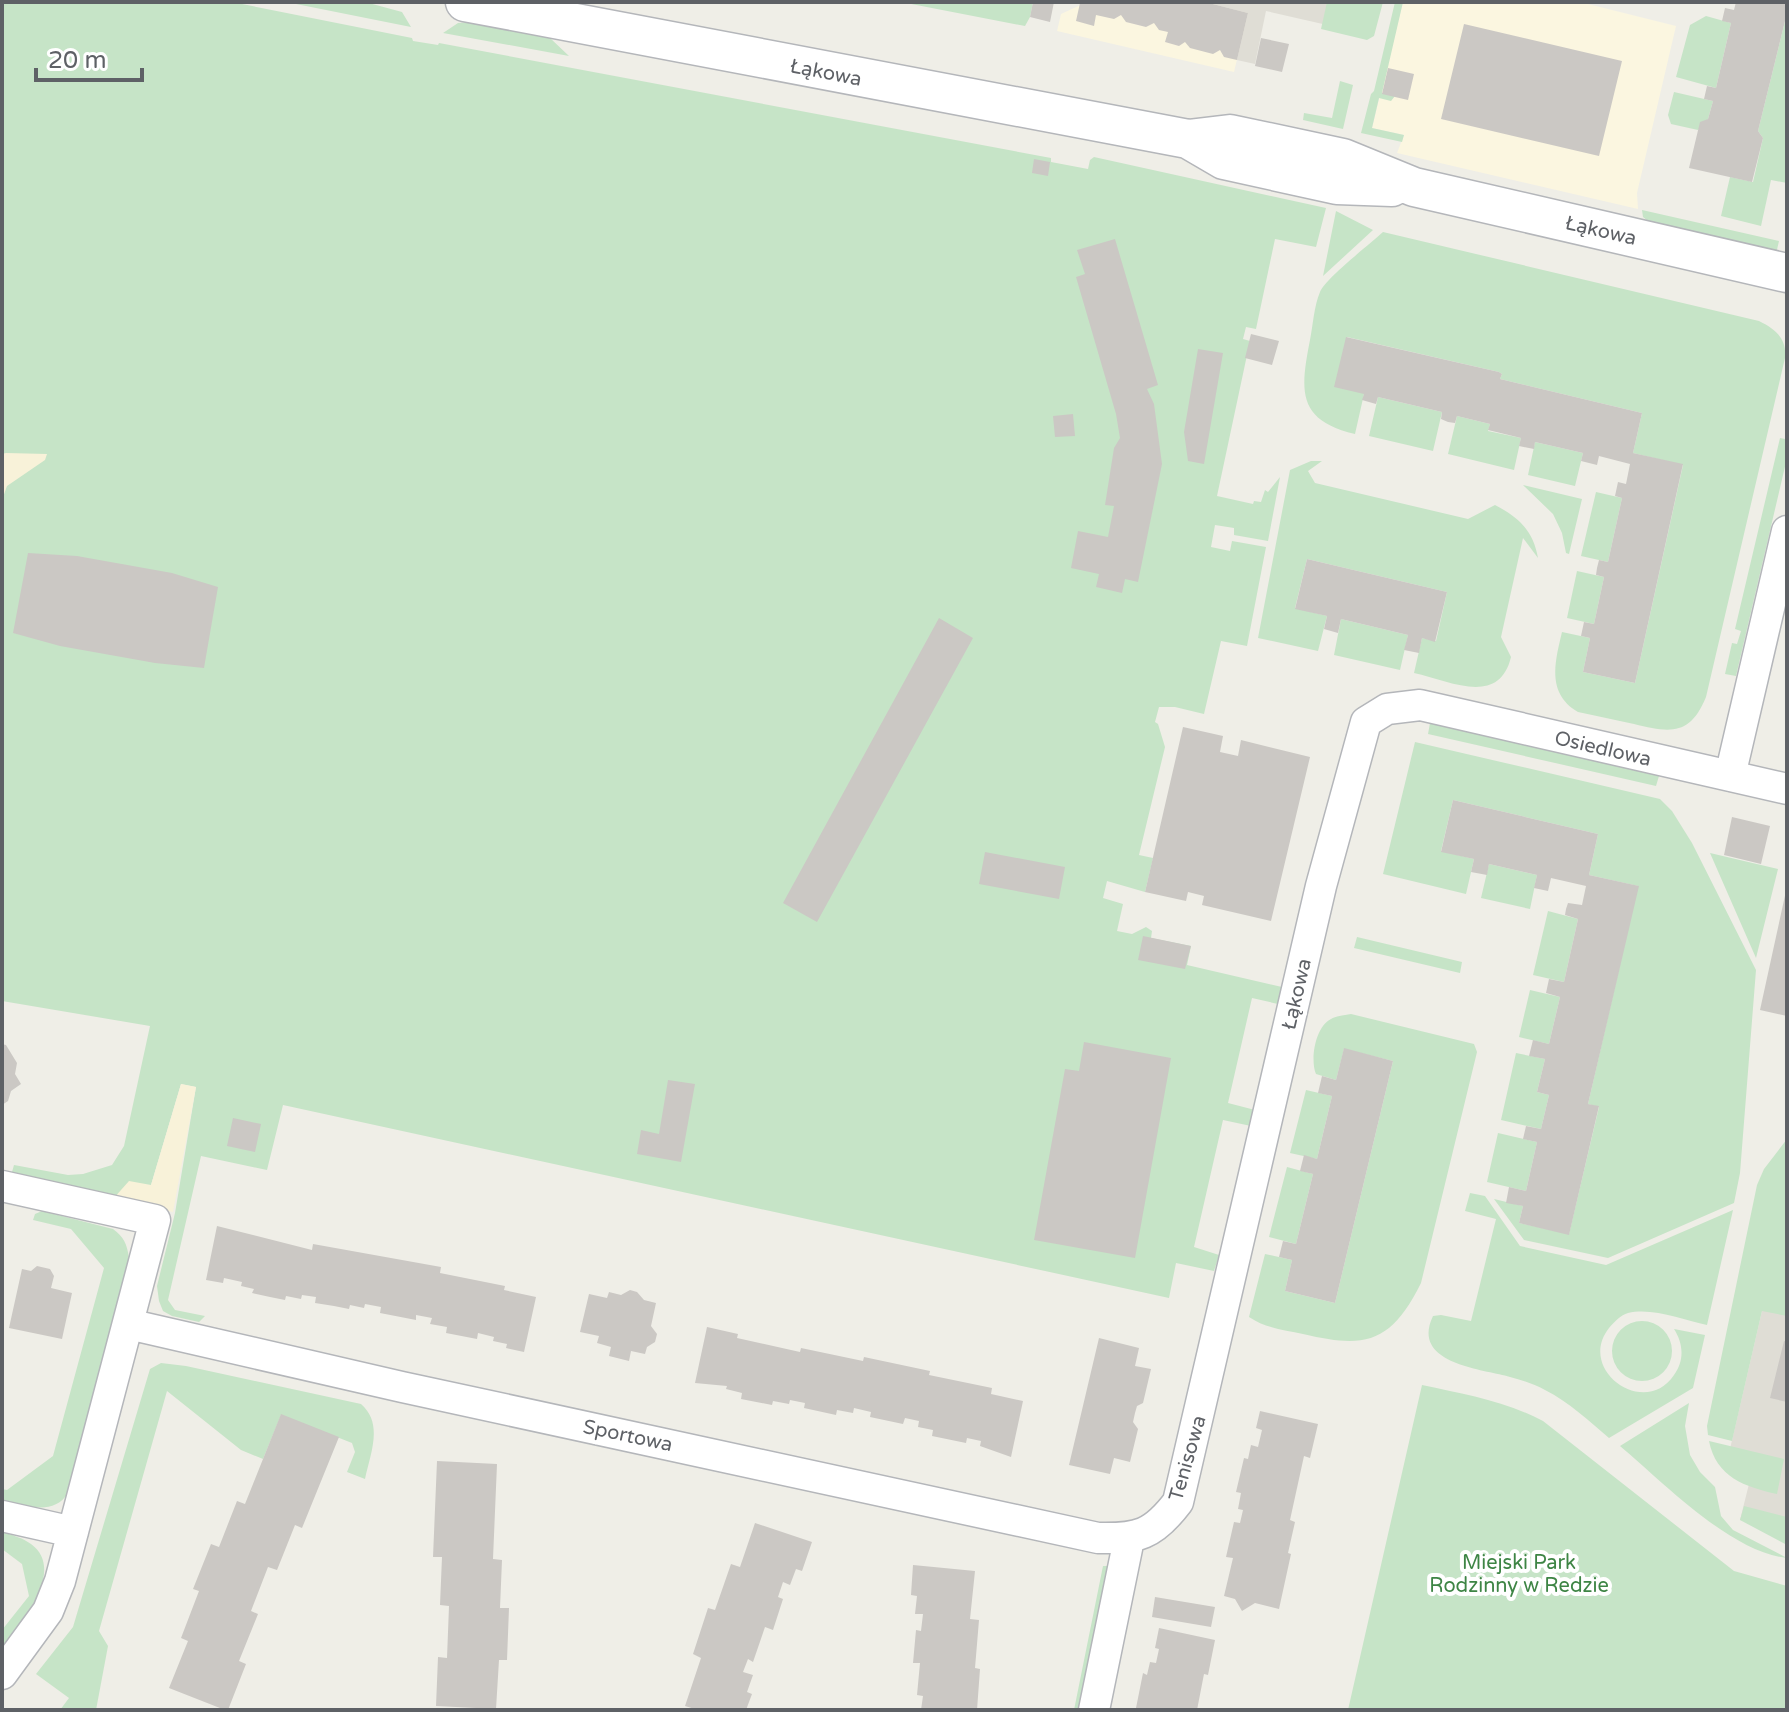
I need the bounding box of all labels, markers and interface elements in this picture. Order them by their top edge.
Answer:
scale bar [36,32,142,82]
text: 20 m [48,46,106,75]
street label: Łąkowa [788,54,864,92]
street label: Łąkowa [1563,211,1639,251]
street label: Osiedlowa [1552,726,1654,772]
street label: Łąkowa [1277,956,1317,1032]
street label: Tenisowa [1164,1413,1212,1504]
street label: Sportowa [581,1415,675,1457]
park label: Miejski Park Rodzinny w Redzie [1429,1551,1609,1598]

